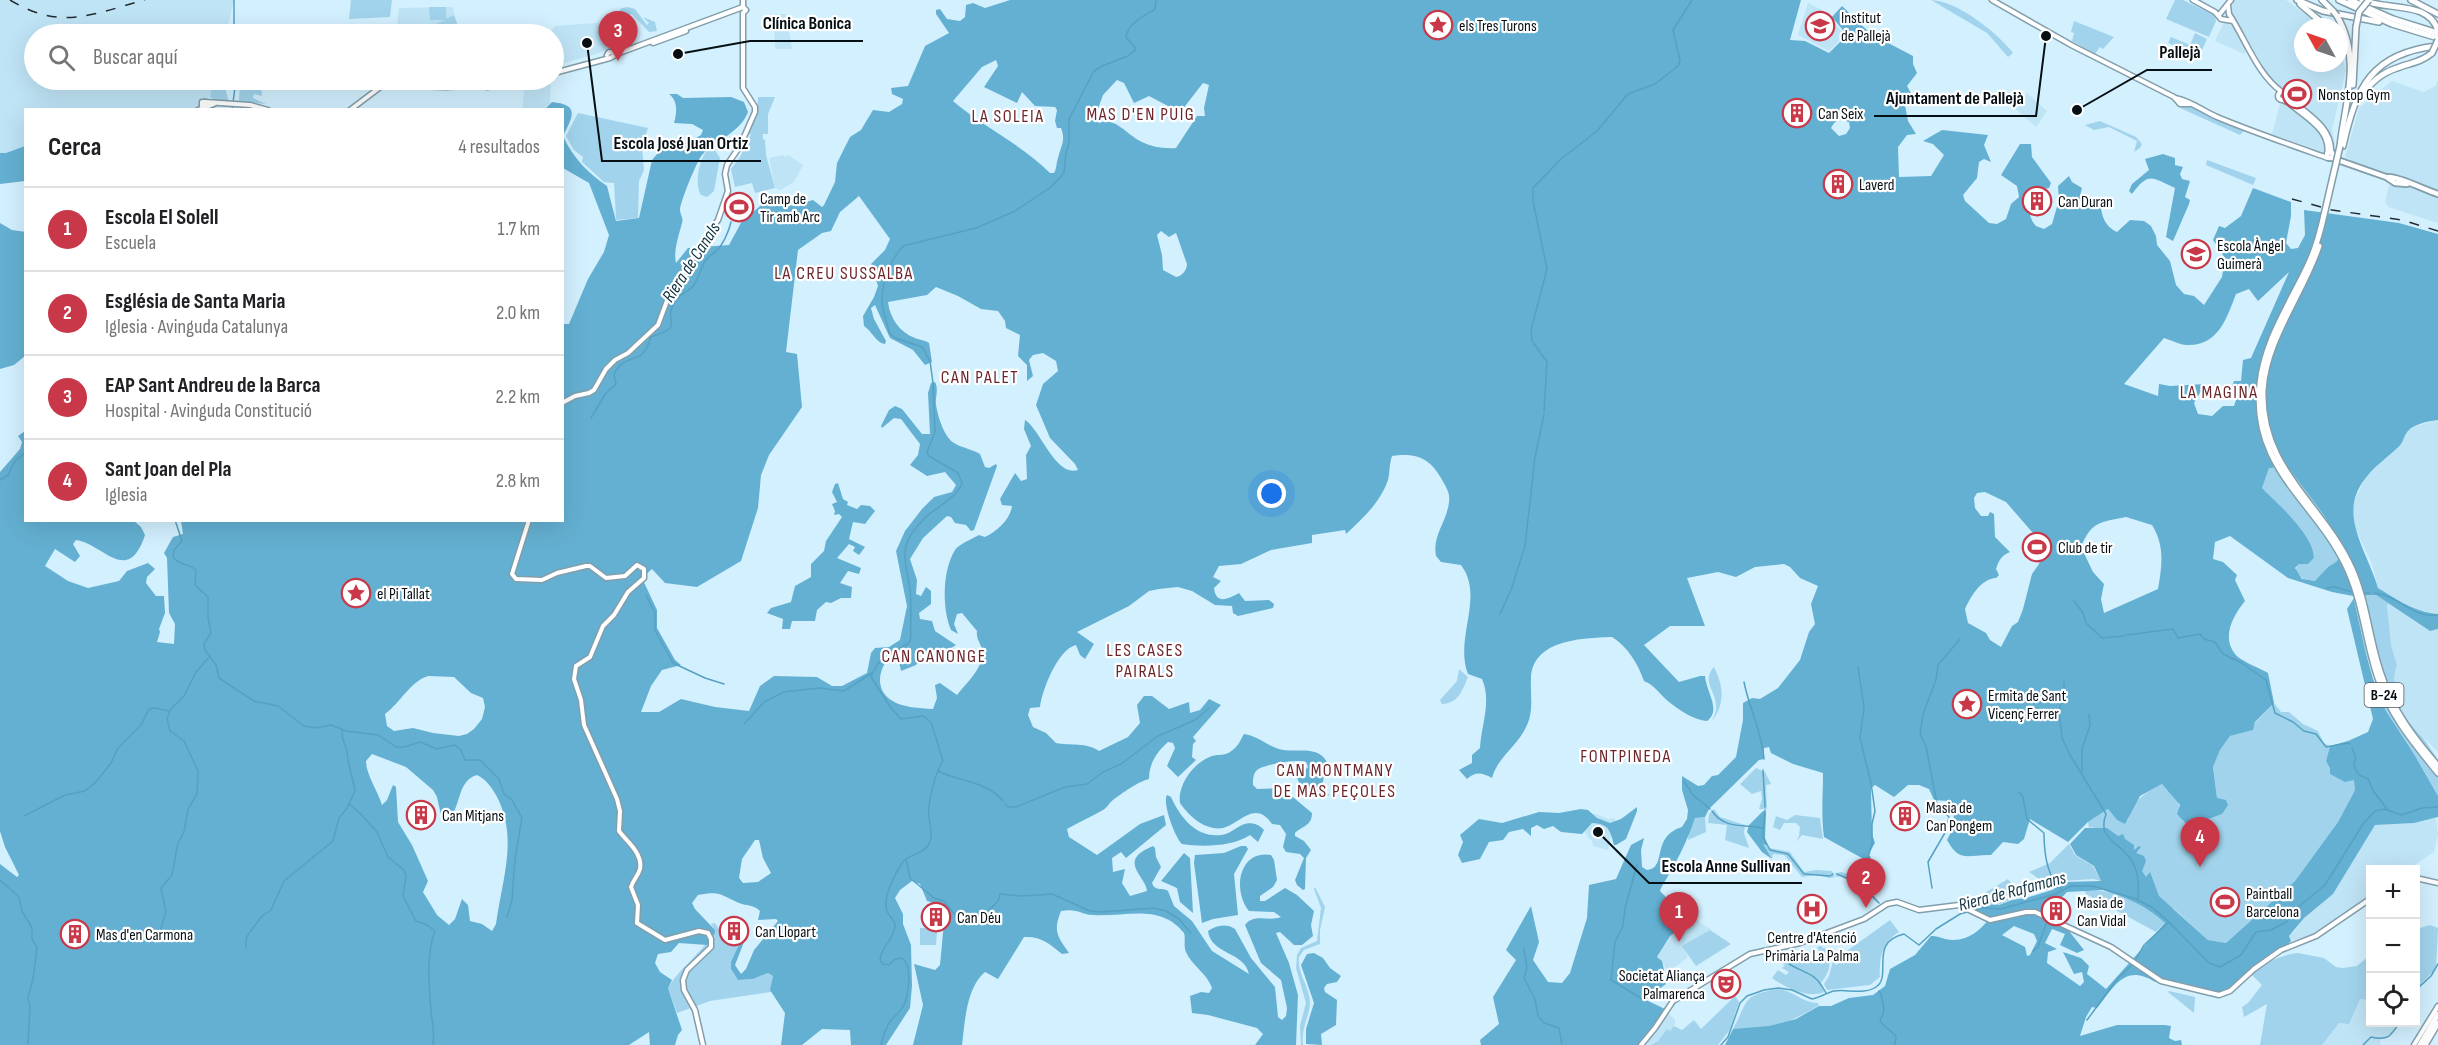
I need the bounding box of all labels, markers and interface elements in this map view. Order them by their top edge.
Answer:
callout: Clínica Bonica [750,5,863,41]
place icon: els Tres Turons [1422,9,1454,41]
place label: Institut de Pallejà [1841,9,1891,46]
school or university icon: Institut de Pallejà [1804,10,1836,42]
pin: 3 [598,11,638,61]
text: Clínica Bonica [763,13,851,34]
place label: els Tres Turons [1459,17,1537,36]
north arrow [2294,18,2348,72]
search box [24,24,564,90]
callout: Pallejà [2147,34,2212,70]
icon: search [45,41,78,74]
text: Pallejà [2159,42,2201,63]
text: Buscar aquí [93,44,178,71]
sports icon: Nonstop Gym [2281,78,2313,110]
callout: Ajuntament de Pallejà [1874,80,2036,116]
place label: Nonstop Gym [2318,86,2390,105]
text: Ajuntament de Pallejà [1885,88,2024,109]
building icon: Can Seix [1781,97,1813,129]
district label: MAS D'EN PUIG [1087,104,1195,125]
place label: Can Seix [1818,105,1863,124]
district label: LA SOLEIA [972,106,1044,127]
callout: Escola José Juan Ortiz [602,125,761,161]
text: Cerca [48,132,101,163]
text: Escola José Juan Ortiz [613,133,749,154]
text: 4 resultados [458,135,540,159]
building icon: Laverd [1822,168,1854,200]
place label: Laverd [1859,176,1894,195]
building icon: Can Duran [2021,185,2053,217]
place label: Camp de Tir amb Arc [760,190,820,227]
sports icon: Camp de Tir amb Arc [723,191,755,223]
place label: Can Duran [2058,193,2113,212]
text: Escola El Solell [105,204,218,231]
text: 1 [64,217,71,241]
text: 1.7 km [498,217,540,241]
water label: Riera de Canals [658,218,725,306]
text: Escuela [105,231,156,255]
place label: Escola Àngel Guimerà [2217,237,2284,274]
school or university icon: Escola Àngel Guimerà [2180,238,2212,270]
district label: LA CREU SUSSALBA [774,263,914,284]
text: Església de Santa Maria [105,288,285,315]
text: 2 [63,301,72,325]
text: 2.0 km [496,301,540,325]
text: Iglesia · Avinguda Catalunya [105,315,288,339]
district label: CAN PALET [941,367,1019,388]
text: EAP Sant Andreu de la Barca [105,372,321,399]
district label: LA MAGINA [2180,382,2258,403]
text: 3 [63,385,72,409]
text: 2.2 km [495,385,540,409]
text: Hospital · Avinguda Constitució [105,399,312,423]
text: Sant Joan del Pla [105,456,232,483]
text: 4 [63,469,72,493]
text: 2.8 km [496,469,540,493]
your location [1257,479,1286,508]
text: Iglesia [105,483,147,507]
sports icon: Club de tir [2021,531,2053,563]
place label: Club de tir [2058,539,2113,558]
place icon: el Pi Tallat [340,577,372,609]
place label: el Pi Tallat [377,585,430,604]
district label: LES CASES PAIRALS [1106,640,1184,682]
district label: CAN CANONGE [881,646,987,667]
road number: B-24 [2364,683,2404,707]
place label: Ermita de Sant Vicenç Ferrer [1988,687,2067,724]
place icon: Ermita de Sant Vicenç Ferrer [1951,688,1983,720]
district label: FONTPINEDA [1580,746,1672,767]
district label: CAN MONTMANY DE MAS PEÇOLES [1273,760,1397,802]
building icon: Can Mitjans [405,799,437,831]
place label: Masia de Can Pongem [1926,799,1992,836]
building icon: Masia de Can Pongem [1889,800,1921,832]
place label: Can Mitjans [442,807,504,826]
pin: 4 [2180,818,2220,867]
callout: Escola Anne Sullivan [1649,847,1802,883]
text: Escola Anne Sullivan [1661,856,1791,877]
pin: 2 [1846,858,1886,908]
map controls [2366,865,2420,1027]
button: + [2366,865,2420,919]
water label: Riera de Rafamans [1956,867,2069,916]
place label: Paintball Barcelona [2246,885,2299,922]
sports icon: Paintball Barcelona [2209,886,2241,918]
pin: 1 [1660,892,1698,942]
hospital icon: Centre d'Atenció Primària La Palma [1796,893,1828,925]
place label: Masia de Can Vidal [2077,894,2126,931]
building icon: Masia de Can Vidal [2040,895,2072,927]
building icon: Can Déu [920,901,952,933]
place label: Can Déu [957,909,1001,928]
building icon: Can Llopart [718,915,750,947]
building icon: Mas d'en Carmona [59,918,91,950]
button: − [2366,919,2420,973]
place label: Can Llopart [755,923,816,942]
place label: Mas d'en Carmona [96,926,193,945]
place label: Centre d'Atenció Primària La Palma [1765,929,1859,966]
place label: Societat Aliança Palmarenca [1619,967,1705,1004]
theatre icon: Societat Aliança Palmarenca [1710,968,1742,1000]
button: locate [2366,973,2420,1027]

